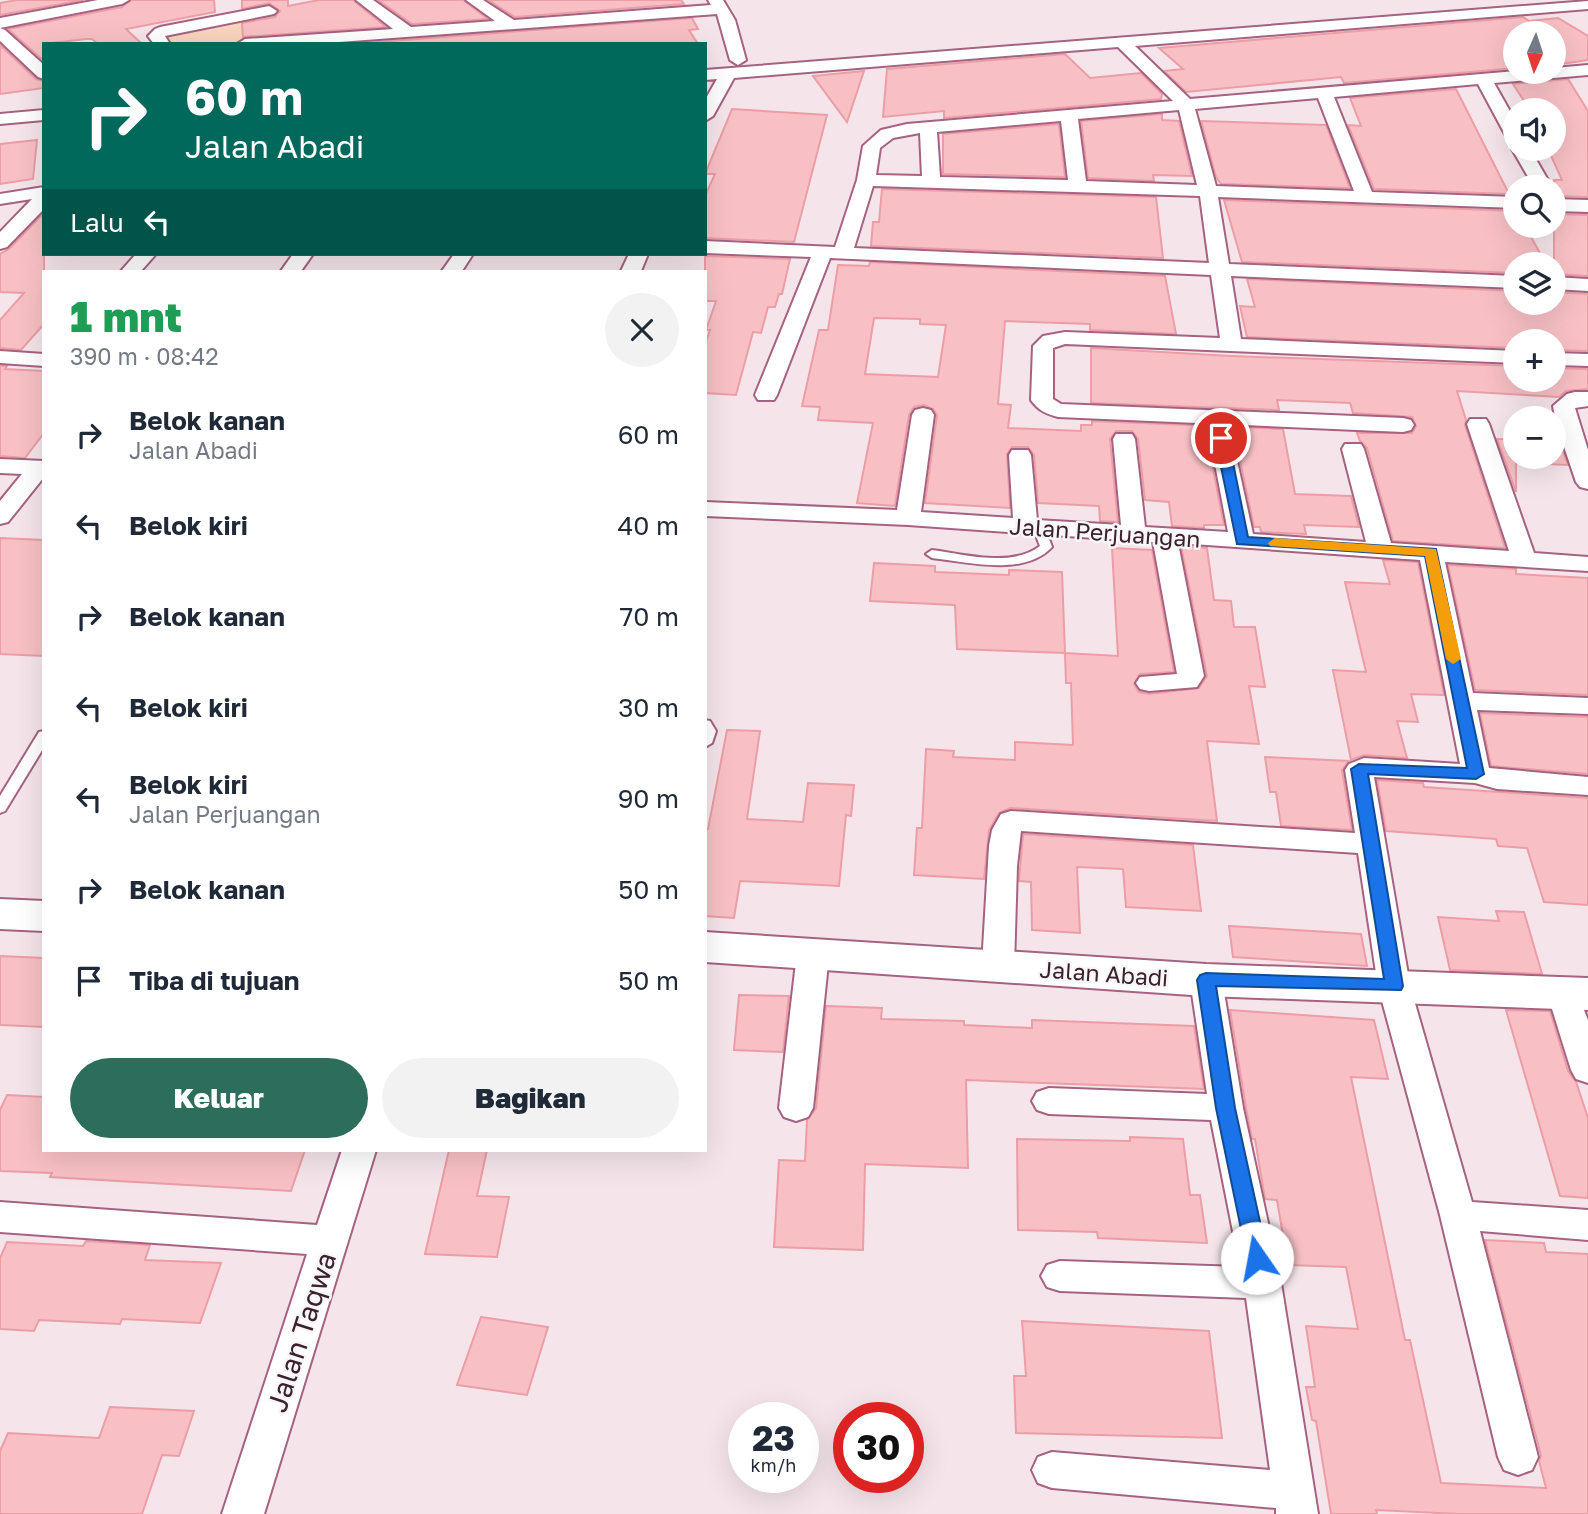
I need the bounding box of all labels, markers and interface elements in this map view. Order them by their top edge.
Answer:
north arrow [1503,21,1566,84]
map controls [1503,21,1566,469]
text: 60 m [185,67,303,126]
icon: right [70,70,161,161]
button: sound [1503,98,1566,161]
text: Jalan Abadi [185,127,364,165]
button: search [1503,175,1566,238]
icon: left [138,203,176,241]
text: Lalu [70,207,124,238]
button: layers [1503,252,1566,315]
text: 1 mnt [70,291,182,341]
button: close [605,293,679,367]
button: + [1503,329,1566,392]
text: 390 m · 08:42 [70,342,219,370]
text: Belok kanan [129,405,285,436]
button: − [1503,406,1566,469]
pin [1191,408,1251,468]
icon: right [70,416,108,454]
text: 60 m [618,419,679,450]
icon: arrive [1202,419,1240,457]
text: Jalan Abadi [129,436,258,464]
icon: left [70,507,108,545]
text: Belok kiri [129,510,248,541]
text: 40 m [618,510,679,541]
street label: Jalan Perjuangan [1008,511,1202,553]
icon: right [70,598,108,636]
text: Belok kanan [129,601,285,632]
text: 70 m [620,601,679,632]
icon: left [70,689,108,727]
text: Belok kiri [129,692,248,723]
text: 30 m [618,692,679,723]
text: Belok kiri [129,769,248,800]
icon: left [70,780,108,818]
text: 90 m [618,783,679,814]
text: Jalan Perjuangan [129,800,321,828]
icon: right [70,871,108,909]
text: Belok kanan [129,874,285,905]
text: 50 m [618,874,679,905]
street label: Jalan Abadi [1039,955,1169,991]
icon: arrive [70,962,108,1000]
text: Tiba di tujuan [129,965,299,996]
text: 50 m [618,965,679,996]
button: Keluar [70,1058,368,1138]
button: Bagikan [382,1058,679,1138]
position arrow [1220,1221,1294,1295]
street label: Jalan Taqwa [260,1248,342,1416]
speed limit sign: 30 [833,1402,924,1493]
text: 23 [752,1417,795,1459]
text: km/h [751,1454,796,1476]

